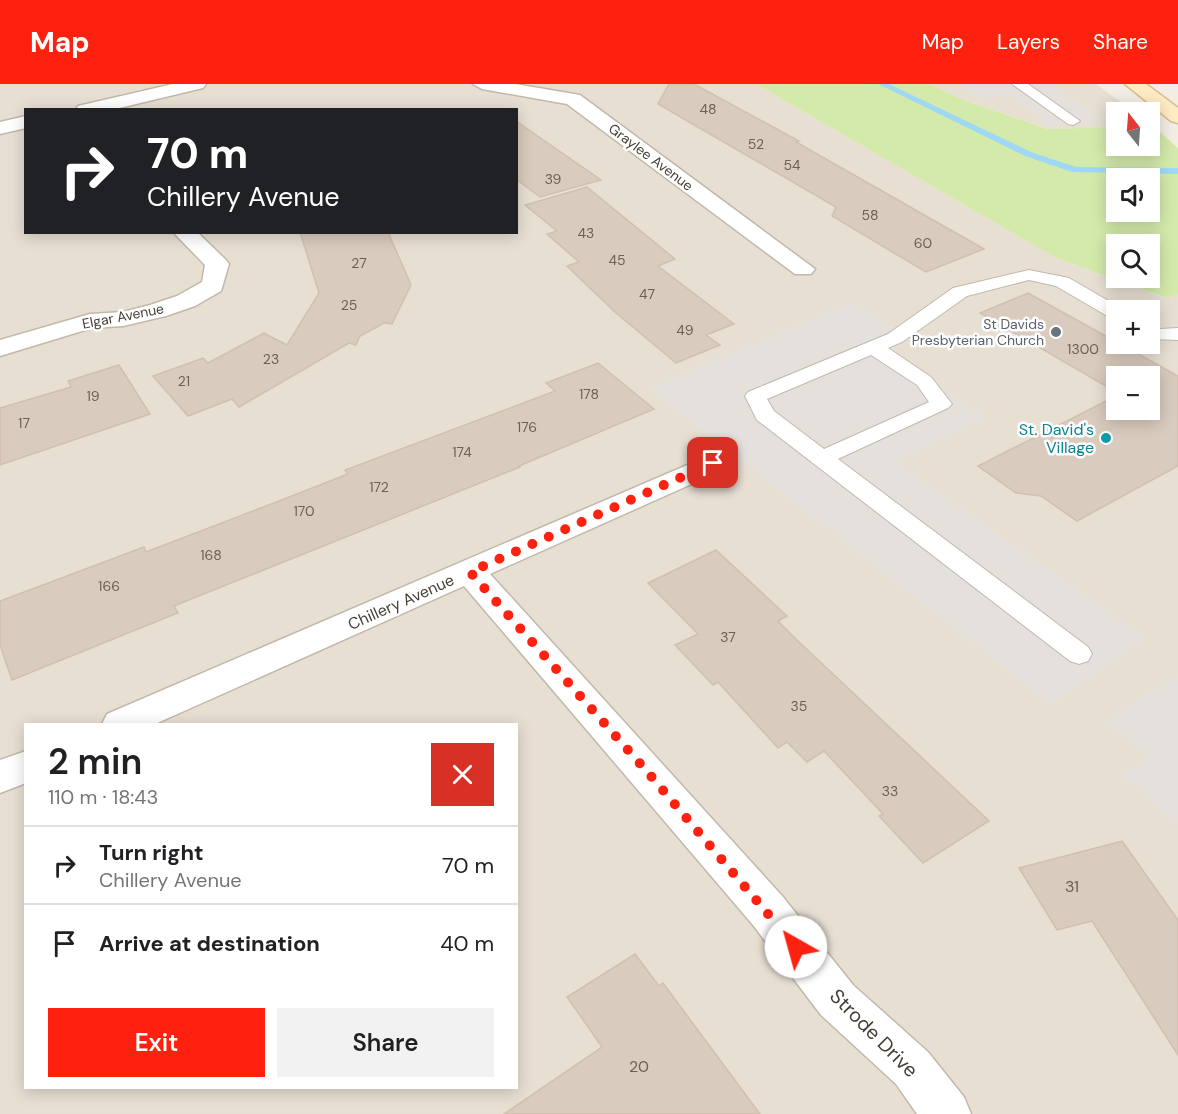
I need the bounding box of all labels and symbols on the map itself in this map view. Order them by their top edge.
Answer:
house number: 48 [699,100,717,118]
north arrow [1106,102,1160,156]
street label: Graylee Avenue [605,119,697,195]
house number: 52 [748,135,764,153]
house number: 54 [783,156,801,174]
house number: 39 [545,170,562,188]
house number: 58 [861,206,879,224]
house number: 43 [578,224,594,242]
house number: 60 [914,234,932,252]
house number: 45 [608,251,626,269]
house number: 27 [351,254,367,272]
house number: 47 [639,285,655,303]
house number: 25 [341,296,357,314]
street label: Elgar Avenue [81,299,165,333]
place label: St Davids Presbyterian Church [912,315,1044,349]
house number: 49 [676,321,694,339]
marker: St Davids Presbyterian Church [1049,325,1063,339]
house number: 1300 [1067,340,1099,358]
house number: 23 [263,350,279,368]
house number: 21 [178,372,190,390]
house number: 178 [579,385,599,403]
house number: 19 [86,387,100,405]
house number: 17 [18,414,30,432]
house number: 176 [517,418,537,436]
place label: St. David's Village [1019,419,1094,458]
marker: St. David's Village [1099,431,1113,445]
pin [687,437,738,488]
house number: 174 [452,443,472,461]
house number: 172 [369,478,389,496]
house number: 170 [293,502,315,520]
house number: 168 [200,546,222,564]
street label: Chillery Avenue [345,569,457,635]
house number: 166 [98,577,120,595]
house number: 37 [720,628,736,646]
house number: 35 [791,697,807,715]
house number: 33 [882,782,898,800]
house number: 31 [1065,876,1079,897]
position arrow [764,915,828,979]
street label: Strode Drive [824,983,924,1083]
house number: 20 [629,1056,649,1077]

